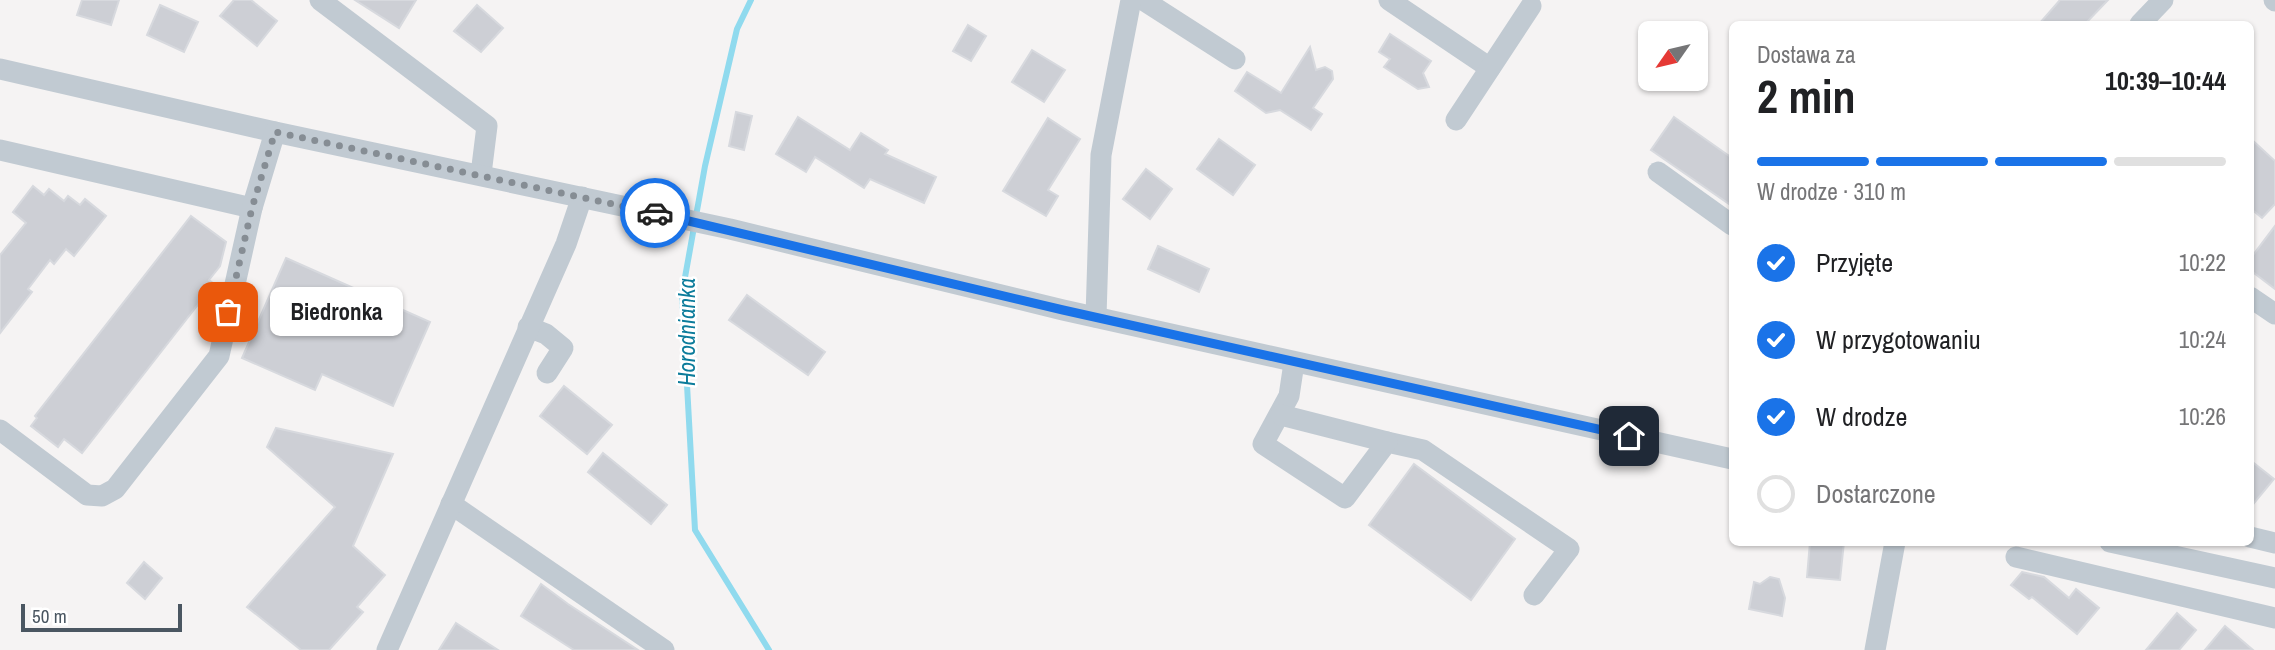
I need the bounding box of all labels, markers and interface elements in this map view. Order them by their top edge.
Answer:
north arrow [1638,21,1708,91]
map controls [1638,21,1708,91]
text: Dostawa za [1757,39,1856,70]
text: 10:39–10:44 [2105,63,2226,98]
text: 2 min [1757,65,1856,127]
text: W drodze · 310 m [1757,176,1906,207]
courier [620,178,690,248]
icon: car [636,194,674,232]
icon: check [1757,244,1795,282]
text: Przyjęte [1816,245,1893,280]
text: 10:22 [2179,247,2226,278]
water label: Horodnianka [671,278,702,386]
pin [198,282,258,342]
callout: Biedronka [270,288,403,336]
icon: bag [209,293,247,331]
text: Biedronka [290,296,383,327]
icon: check [1757,321,1795,359]
text: W przygotowaniu [1816,322,1981,357]
text: 10:24 [2179,324,2226,355]
icon: check [1757,398,1795,436]
text: W drodze [1816,399,1907,434]
text: 10:26 [2179,401,2226,432]
pin [1599,406,1659,466]
icon: home [1610,417,1648,455]
text: Dostarczone [1816,476,1936,511]
scale bar [21,601,182,633]
text: 50 m [32,603,67,629]

